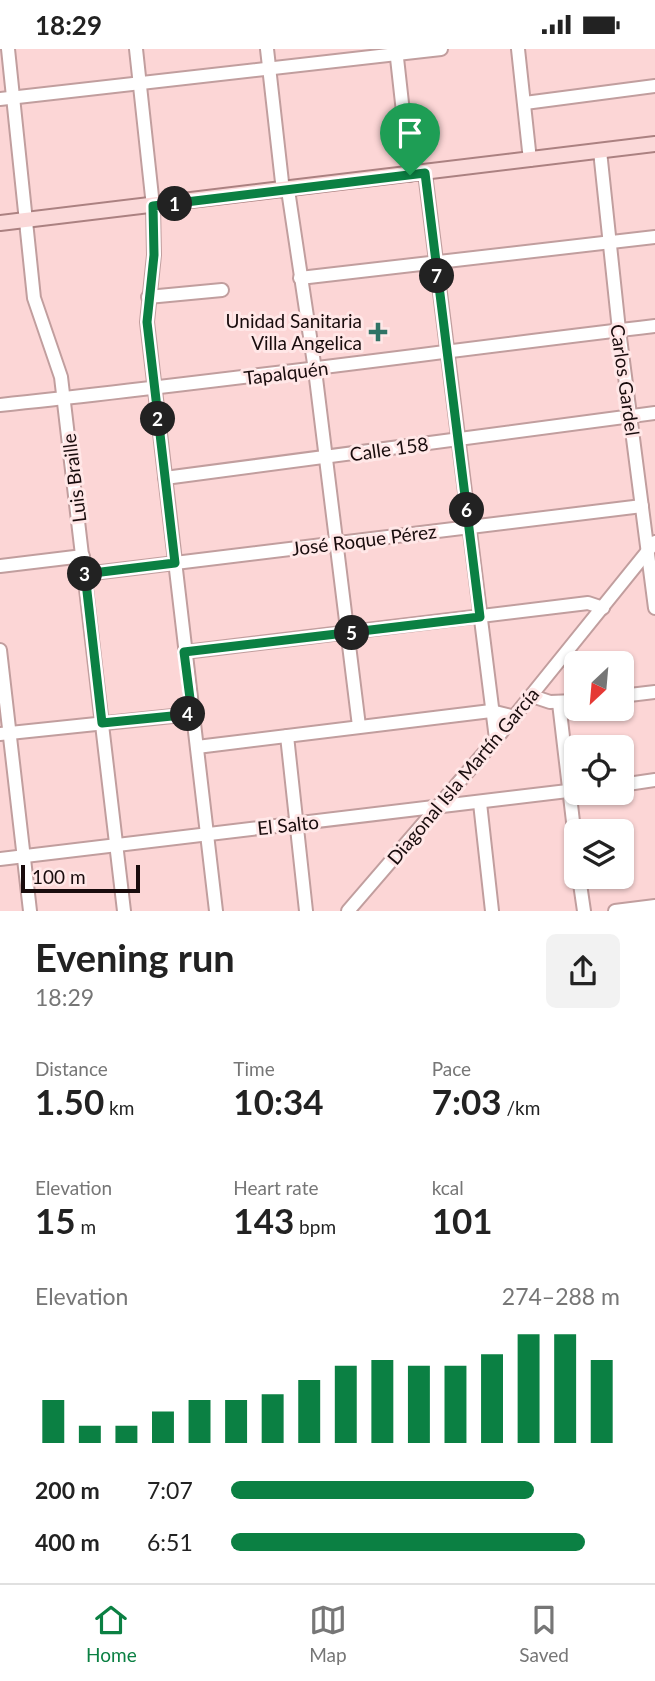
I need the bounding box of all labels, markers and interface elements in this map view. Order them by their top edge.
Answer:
text: 18:29 [35,9,102,41]
pin [380,103,440,175]
icon: arrive [391,114,429,152]
pin: 1 [158,187,192,221]
text: 1 [169,192,180,215]
pin: 7 [420,259,454,293]
text: 7 [431,264,442,287]
place label: Unidad Sanitaria Villa Angelica [226,309,362,354]
marker: Unidad Sanitaria Villa Angelica [368,322,388,342]
street label: Carlos Gardel [606,323,645,437]
street label: Tapalquén [242,356,330,389]
pin: 2 [140,401,176,437]
text: 2 [152,407,163,430]
street label: Luis Braille [57,432,90,524]
street label: Calle 158 [348,432,430,465]
pin: 6 [449,493,484,527]
text: 6 [461,498,472,521]
street label: José Roque Pérez [290,519,438,560]
pin: 3 [68,557,102,591]
text: 3 [79,562,90,585]
pin: 5 [334,615,370,651]
text: 5 [346,621,357,644]
north arrow [564,651,634,721]
map controls [564,651,634,889]
street label: Diagonal Isla Martín García [382,683,543,869]
pin: 4 [170,697,206,731]
text: 4 [182,702,193,725]
button: locate [564,735,634,805]
street label: El Salto [256,810,320,839]
button: layers [564,819,634,889]
scale bar [21,862,140,894]
text: 100 m [32,865,86,888]
text: Evening run [35,934,235,980]
button: share [546,934,620,1008]
text: 18:29 [35,983,94,1011]
text: Distance [35,1057,108,1080]
text: Time [233,1057,275,1080]
text: Pace [432,1057,471,1080]
text: 1.50 [35,1080,104,1122]
text: 10:34 [233,1080,324,1122]
text: 7:03 [432,1080,502,1122]
text: km [104,1096,134,1119]
text: /km [502,1096,540,1119]
text: Elevation [35,1176,112,1199]
text: Heart rate [233,1176,319,1199]
text: kcal [432,1176,464,1199]
text: 15 [35,1199,76,1241]
text: 143 [233,1199,294,1241]
text: 101 [432,1199,493,1241]
text: m [76,1215,96,1238]
text: bpm [294,1215,336,1238]
text: Elevation [35,1282,128,1310]
text: 274–288 m [502,1282,620,1310]
text: 200 m [35,1476,100,1504]
text: 7:07 [147,1476,193,1504]
text: 400 m [35,1528,100,1556]
text: 6:51 [147,1528,193,1556]
tab: Home [86,1601,137,1666]
tab: Map [309,1601,347,1666]
tab: Saved [519,1601,569,1666]

